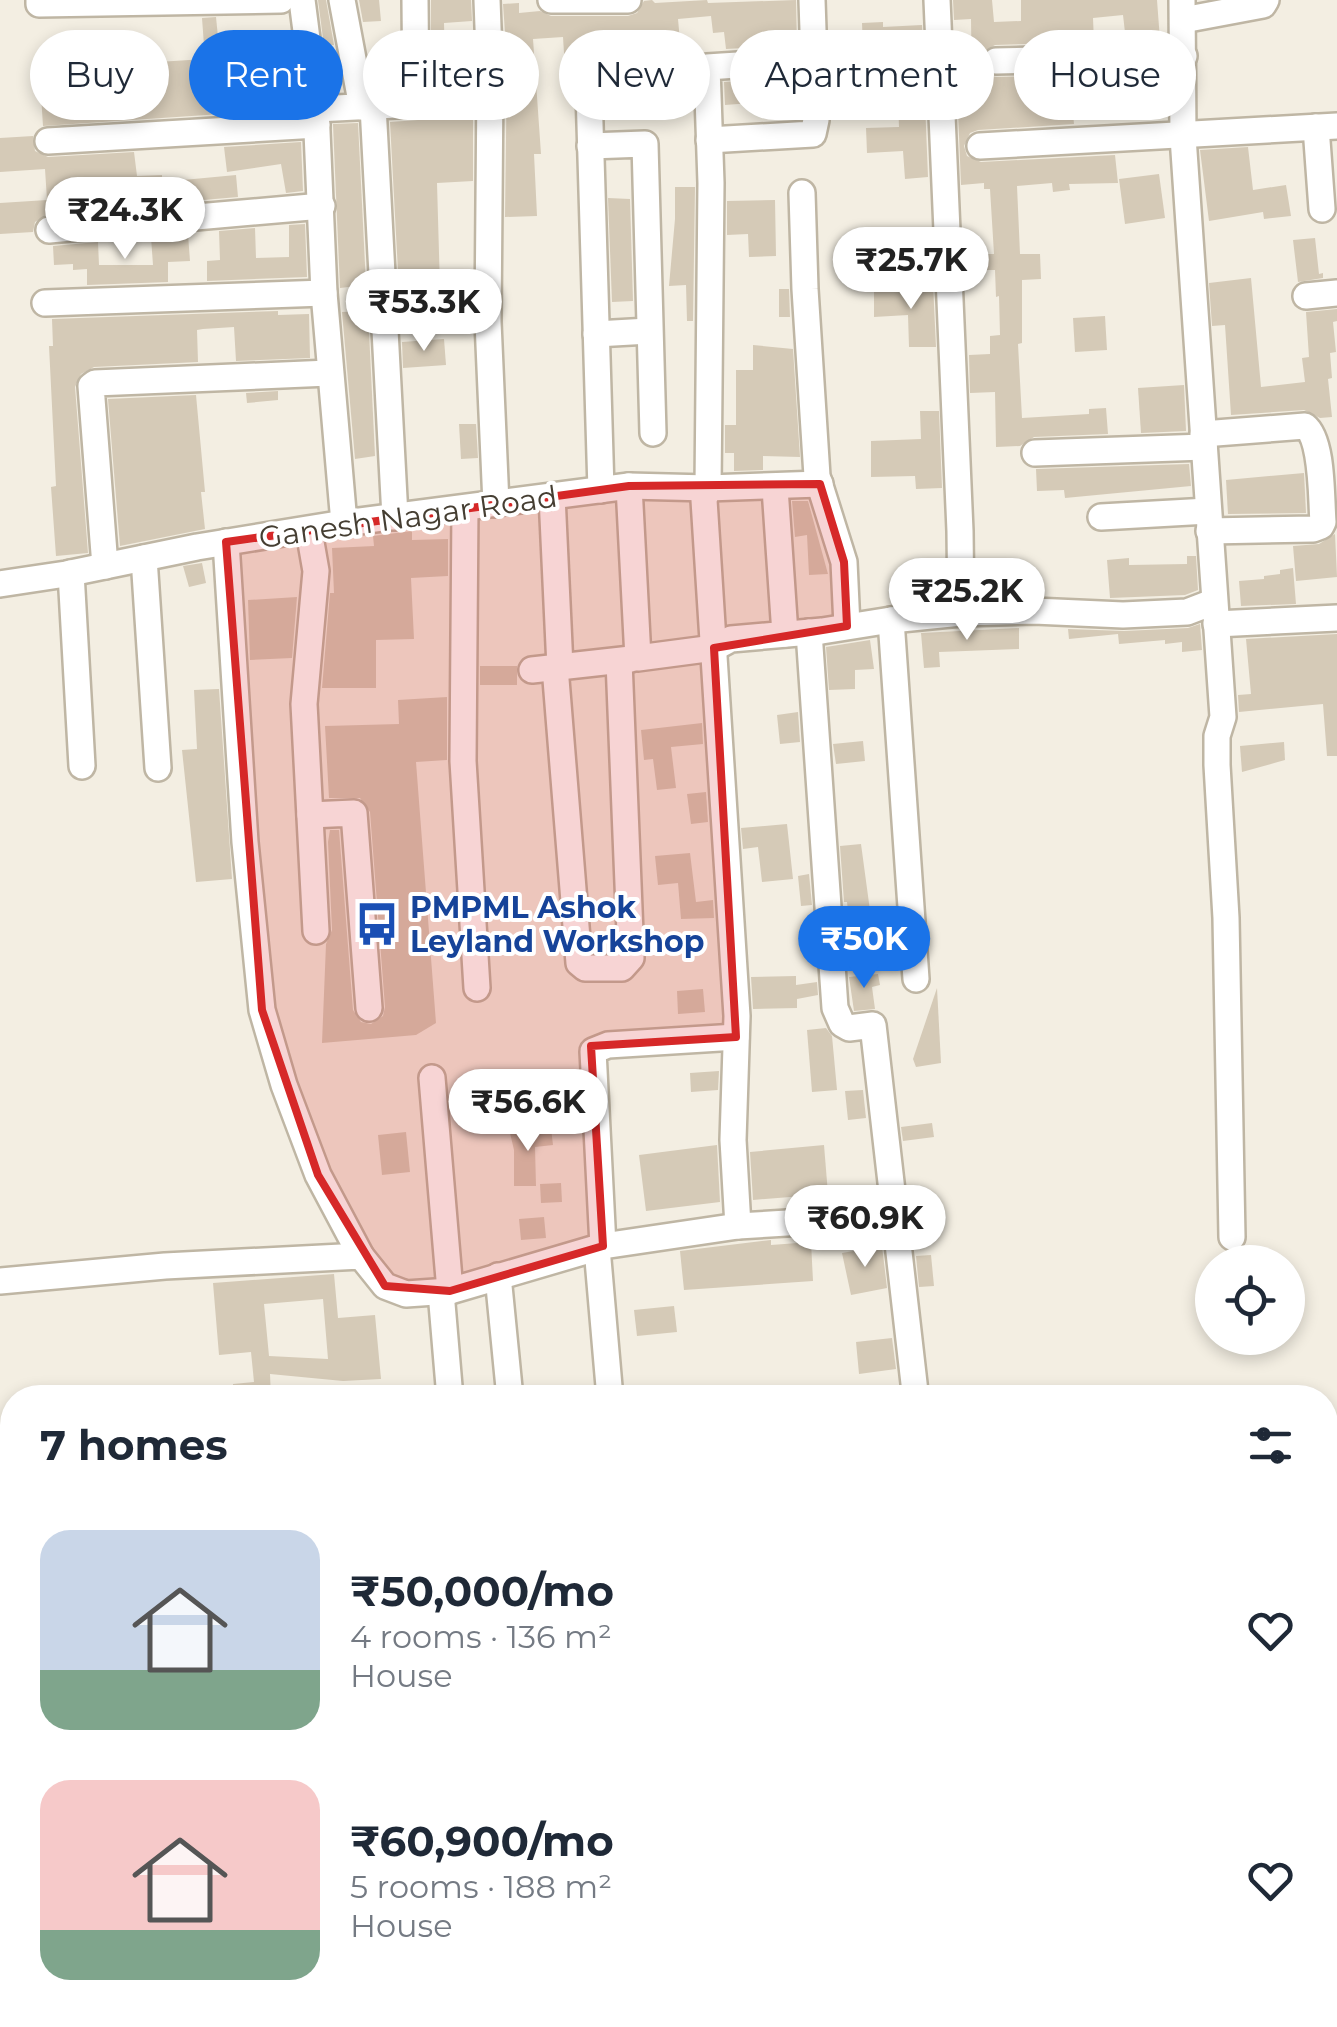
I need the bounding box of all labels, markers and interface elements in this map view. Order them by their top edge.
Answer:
chip: Buy [30,30,169,120]
chip: Rent [189,30,343,120]
chip: Filters [363,30,539,120]
chip: New [559,30,710,120]
chip: Apartment [730,30,994,120]
chip: House [1014,30,1196,120]
pin: ₹24.3K [44,177,206,262]
text: ₹24.3K [67,190,183,229]
pin: ₹25.7K [830,227,992,312]
text: ₹25.7K [855,240,967,279]
pin: ₹53.3K [343,269,505,354]
text: ₹53.3K [368,282,480,321]
street label: Ganesh Nagar Road [257,478,559,556]
pin: ₹25.2K [886,558,1048,643]
text: ₹25.2K [911,571,1023,610]
place label: PMPML Ashok Leyland Workshop [410,889,704,960]
bus stop icon: PMPML Ashok Leyland Workshop [353,900,401,948]
pin: ₹50K [805,906,923,991]
text: ₹50K [820,919,908,958]
pin: ₹56.6K [447,1069,609,1154]
text: ₹56.6K [471,1082,585,1121]
pin: ₹60.9K [784,1185,946,1270]
text: ₹60.9K [807,1198,923,1237]
map controls [1195,1245,1305,1355]
button: locate [1195,1245,1305,1355]
icon: filters [1243,1418,1298,1473]
text: 7 homes [40,1419,228,1471]
text: ₹50,000/mo [350,1565,614,1617]
icon: home [120,1570,240,1690]
icon: heart [1243,1603,1298,1658]
text: 4 rooms · 136 m² [350,1617,612,1656]
text: House [350,1656,453,1695]
text: ₹60,900/mo [350,1815,614,1867]
icon: home [120,1820,240,1940]
icon: heart [1243,1853,1298,1908]
text: 5 rooms · 188 m² [350,1867,612,1906]
text: House [350,1906,453,1945]

